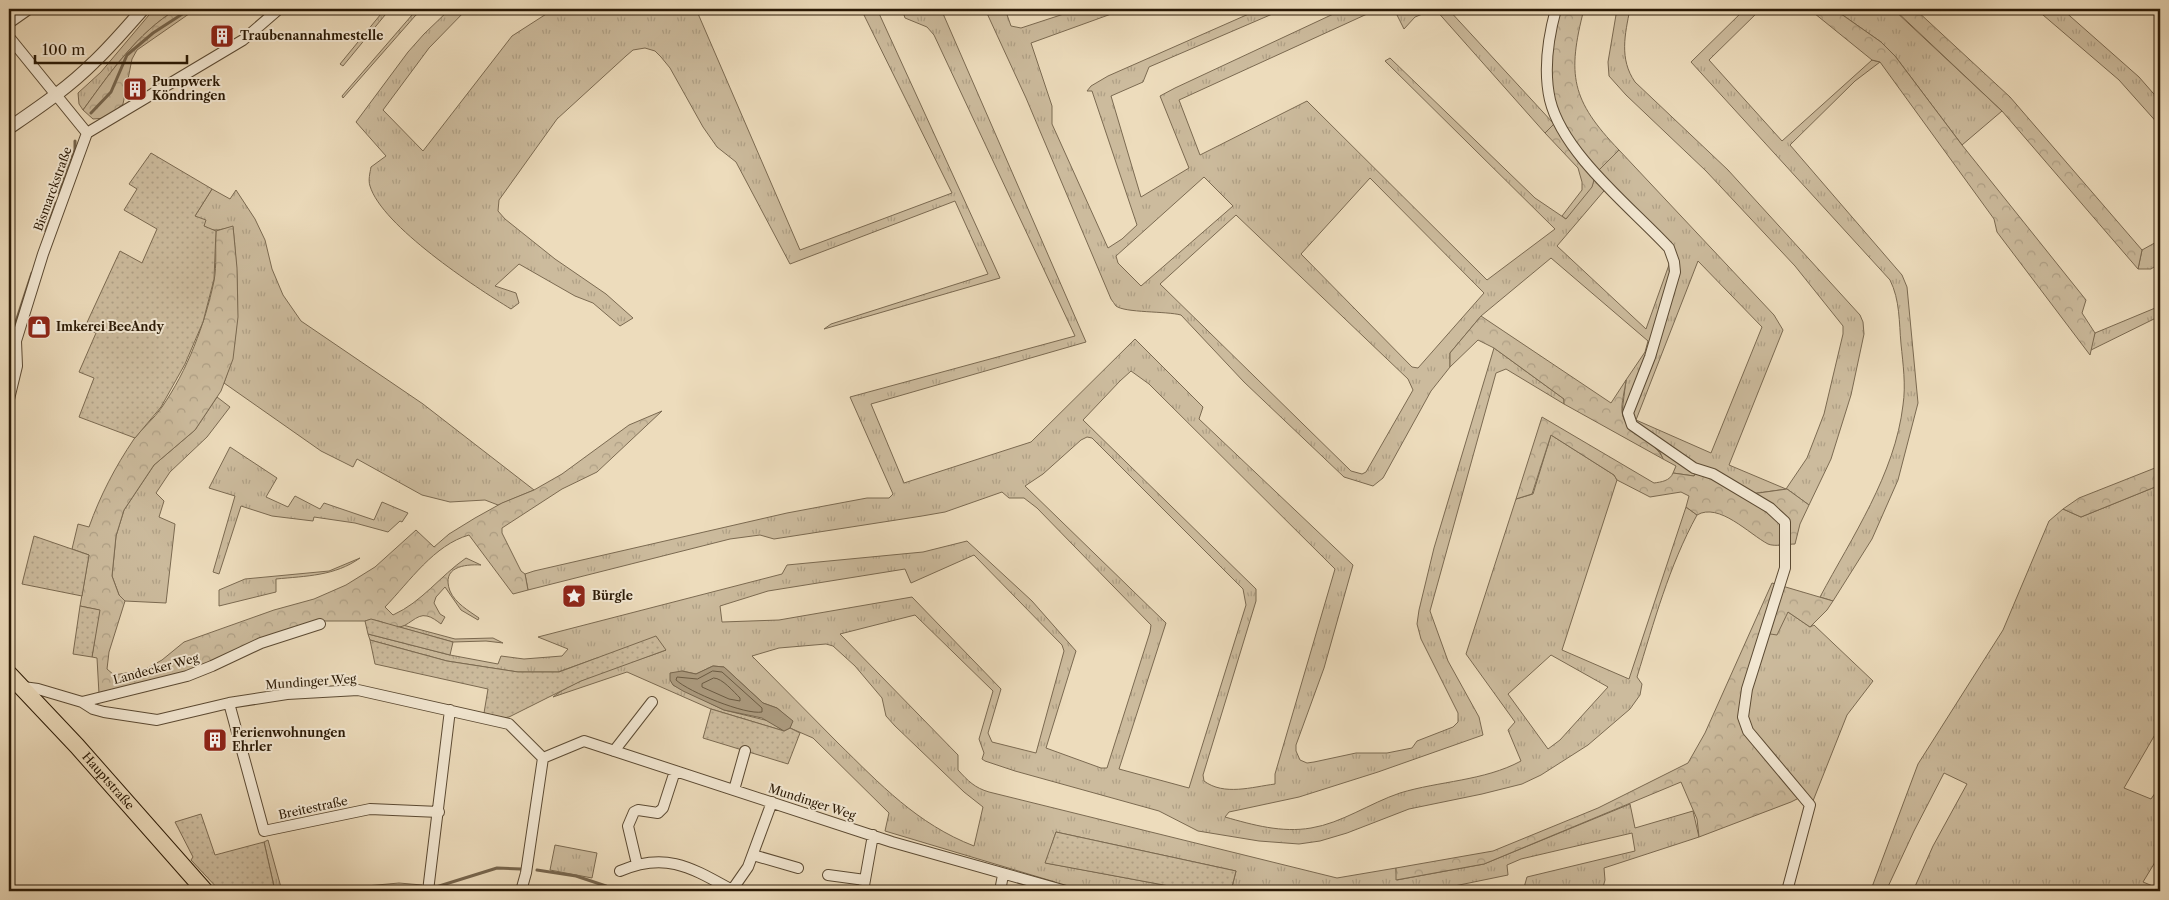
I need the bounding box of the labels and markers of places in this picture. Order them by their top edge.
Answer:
building icon: Traubenannahmestelle [209,23,235,49]
place label: Traubenannahmestelle [240,28,383,43]
place label: Pumpwerk Köndringen [152,74,227,103]
building icon: Pumpwerk Köndringen [122,76,148,102]
shop icon: Imkerei BeeAndy [26,314,52,340]
place label: Imkerei BeeAndy [56,319,164,334]
place icon: Bürgle [561,583,587,609]
place label: Bürgle [592,588,633,603]
place label: Ferienwohnungen Ehrler [232,725,346,754]
building icon: Ferienwohnungen Ehrler [202,727,228,753]

